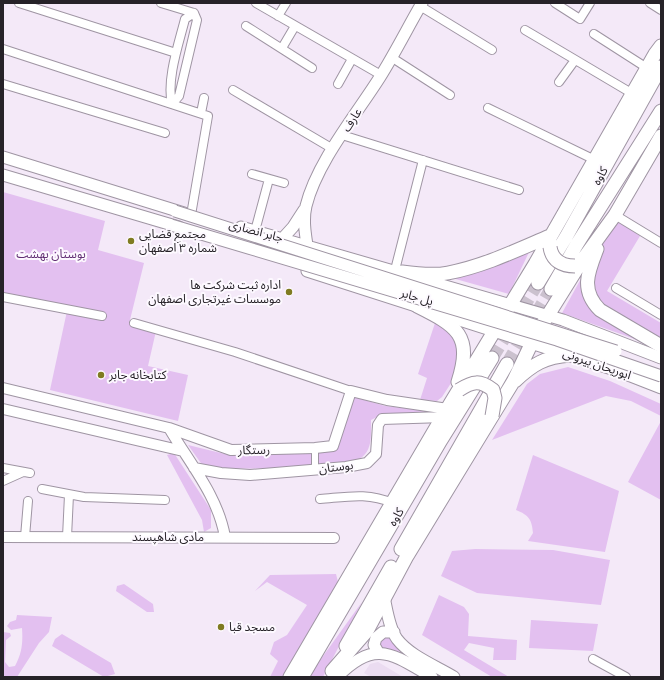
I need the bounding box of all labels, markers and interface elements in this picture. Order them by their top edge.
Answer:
street label: عارف [338,105,365,134]
street label: کاوه [588,163,611,188]
street label: جابر انصاری [227,216,285,245]
place label: مجتمع قضایی شماره ۳ اصفهان [139,226,217,255]
marker: مجتمع قضایی شماره ۳ اصفهان [126,236,136,246]
park label: بوستان بهشت [16,246,86,261]
place label: اداره ثبت شرکت ها موسسات غیرتجاری اصفهان [148,277,281,306]
street label: پل جابر [398,284,435,309]
marker: اداره ثبت شرکت ها موسسات غیرتجاری اصفهان [284,287,294,297]
street label: ابوریحان بیرونی [561,345,633,382]
place label: کتابخانه جابر [108,367,167,382]
marker: کتابخانه جابر [96,370,106,380]
street label: رستگار [237,442,270,457]
street label: بوستان [318,457,354,476]
street label: کاوه [384,504,407,529]
street label: مادی شاهپسند [132,529,204,545]
place label: مسجد قبا [229,619,275,634]
marker: مسجد قبا [216,622,226,632]

